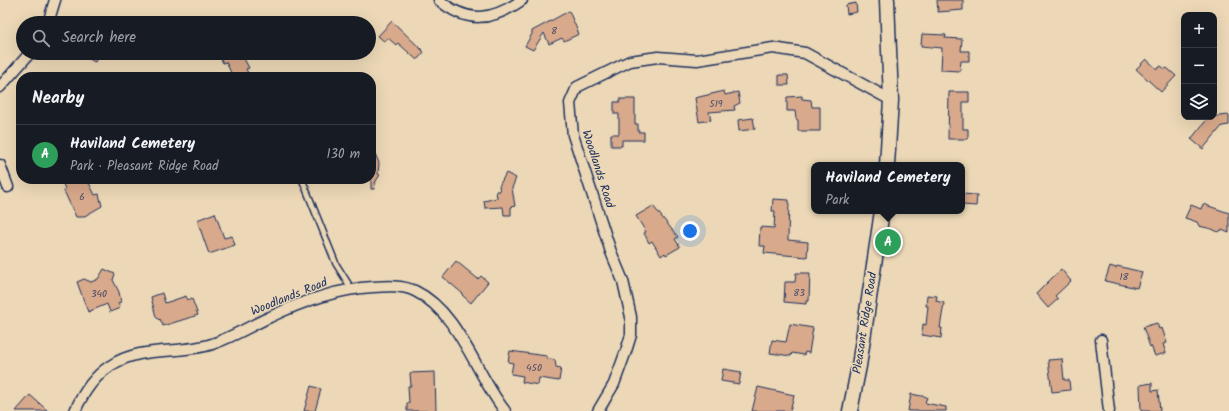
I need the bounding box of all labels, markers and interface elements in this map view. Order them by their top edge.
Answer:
map controls [1181,12,1217,120]
button: + [1181,12,1217,48]
search box [16,16,376,60]
house number: 8 [551,23,558,39]
text: Search here [62,26,136,50]
icon: search [30,27,52,49]
button: − [1181,48,1217,84]
button: layers [1181,84,1217,120]
text: Nearby [32,85,84,112]
house number: 519 [709,96,723,112]
street label: Woodlands Road [576,127,620,211]
text: Haviland Cemetery [70,132,195,156]
text: A [41,144,49,165]
text: 130 m [326,144,360,165]
text: Park · Pleasant Ridge Road [70,156,219,177]
popup [811,162,965,214]
text: Haviland Cemetery [826,166,950,190]
house number: 6 [79,189,85,205]
text: Park [826,190,849,211]
your location [680,221,700,241]
pin: A [875,227,901,257]
house number: 18 [1119,269,1130,285]
street label: Pleasant Ridge Road [848,270,883,375]
street label: Woodlands Road [248,273,331,321]
house number: 83 [793,285,805,301]
house number: 340 [91,286,107,302]
house number: 450 [526,360,542,376]

